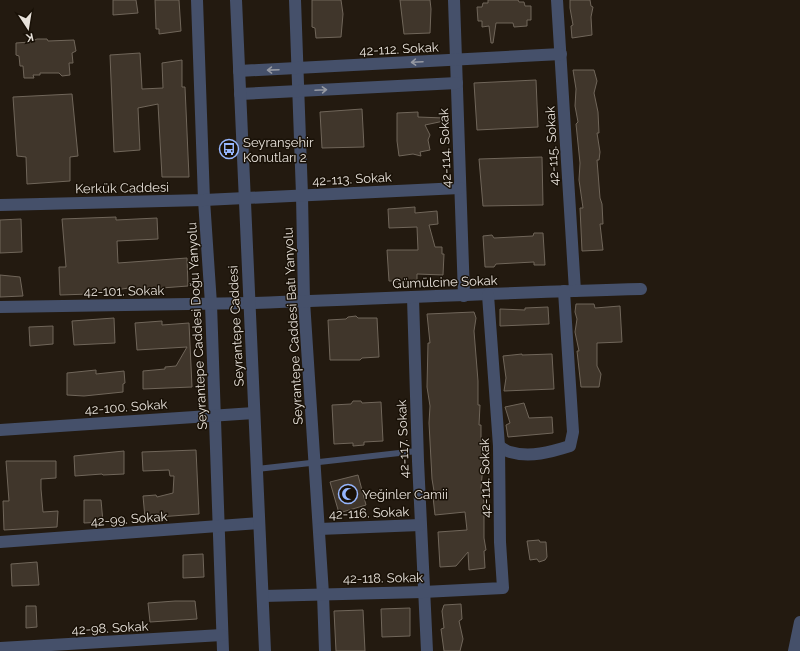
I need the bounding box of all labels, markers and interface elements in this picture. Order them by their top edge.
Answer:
north arrow [8,8,48,48]
text: K [24,30,35,45]
street label: 42-112. Sokak [359,39,439,59]
one-way arrow [411,58,424,66]
one-way arrow [267,66,280,74]
one-way arrow [314,86,327,93]
street label: 42-115. Sokak [542,106,562,186]
street label: 42-114. Sokak [436,108,454,188]
place label: Seyranşehir Konutları 2 [243,135,314,165]
bus stop icon: Seyranşehir Konutları 2 [218,138,240,160]
street label: 42-113. Sokak [312,169,392,189]
street label: Kerkük Caddesi [75,180,169,196]
street label: Seyrantepe Caddesi Doğu Yanyolu [184,222,210,430]
street label: Seyrantepe Caddesi Batı Yanyolu [280,227,306,425]
street label: Seyrantepe Caddesi [225,265,247,387]
street label: Gümülcine Sokak [392,273,498,291]
street label: 42-101. Sokak [84,283,165,299]
street label: 42-100. Sokak [84,397,168,417]
street label: 42-117. Sokak [394,399,412,479]
street label: 42-114. Sokak [477,438,493,518]
mosque icon: Yeğinler Camii [337,483,359,505]
place label: Yeğinler Camii [362,487,448,502]
street label: 42-116. Sokak [329,504,410,522]
street label: 42-99. Sokak [90,509,168,529]
street label: 42-118. Sokak [343,570,423,586]
street label: 42-98. Sokak [71,618,149,638]

